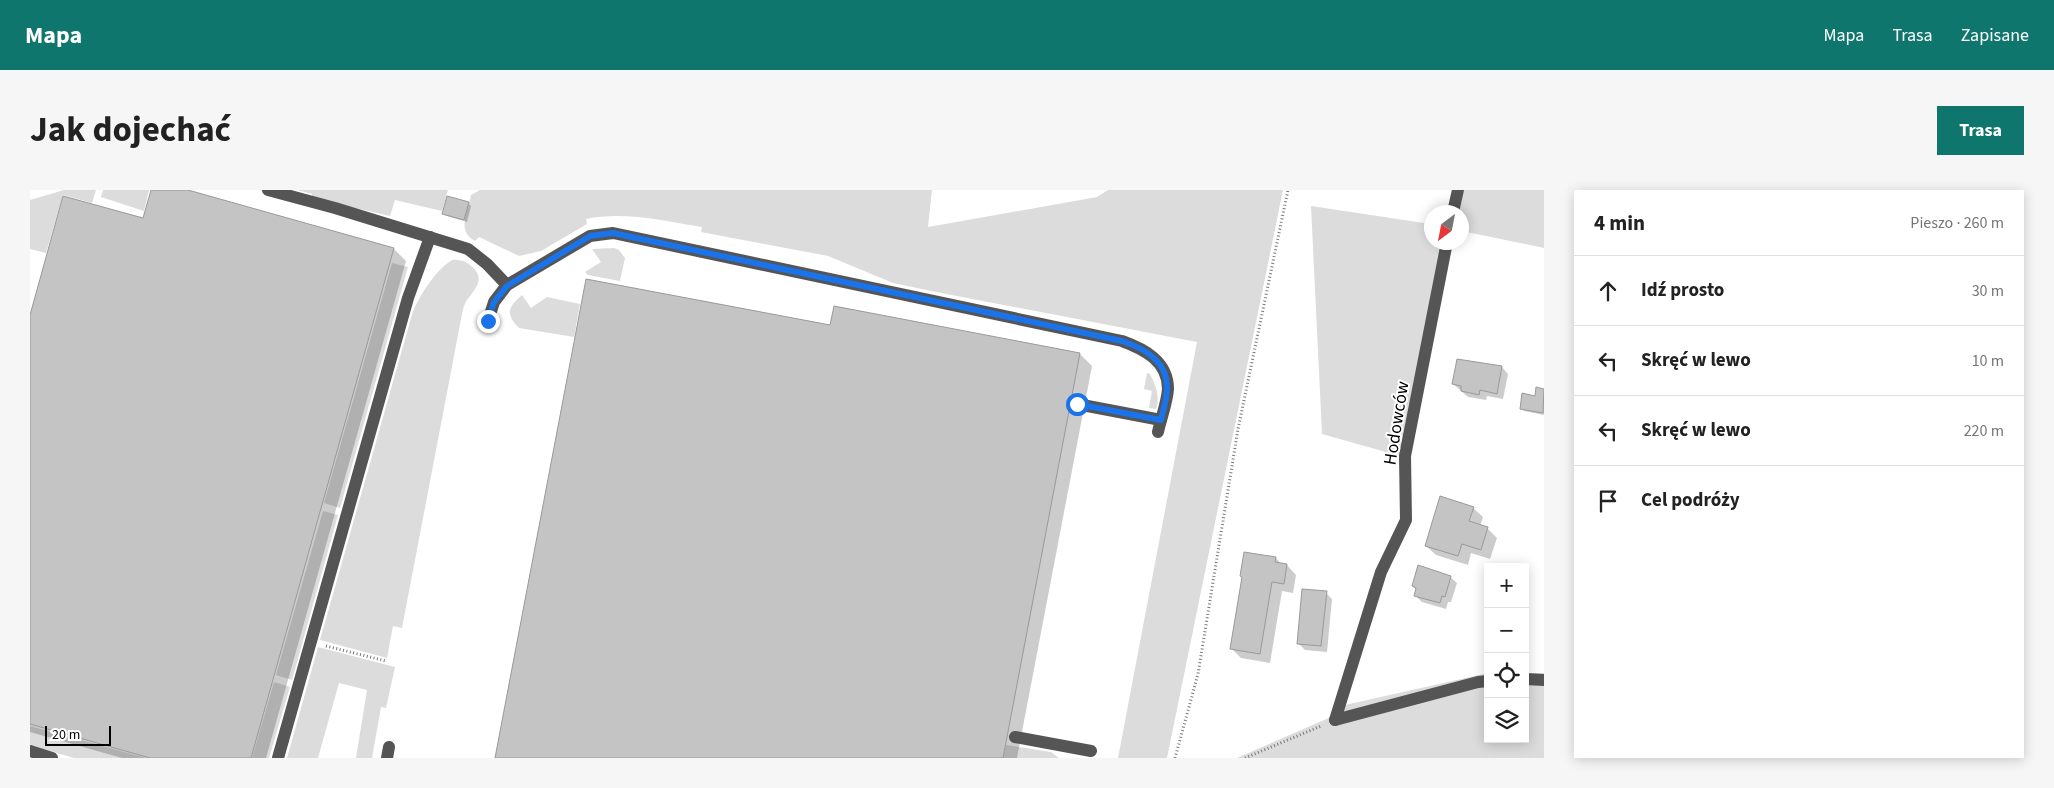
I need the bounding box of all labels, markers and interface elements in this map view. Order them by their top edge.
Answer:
text: Mapa [25,18,82,53]
text: Mapa [1823,23,1864,48]
text: Trasa [1892,23,1933,48]
text: Zapisane [1961,23,2029,48]
text: Jak dojechać [30,105,231,155]
button: Trasa [1937,106,2024,155]
north arrow [1424,205,1469,250]
text: 4 min [1594,208,1645,238]
text: Pieszo · 260 m [1910,212,2004,234]
icon: ahead [1594,277,1622,305]
text: Idź prosto [1641,277,1724,304]
text: 30 m [1972,280,2004,302]
route end [477,310,500,333]
icon: left [1594,347,1622,375]
text: Skręć w lewo [1641,347,1751,374]
text: 10 m [1972,350,2004,372]
street label: Hodowców [1378,379,1415,467]
route start [1066,393,1089,416]
icon: left [1594,417,1622,445]
text: Skręć w lewo [1641,417,1751,444]
text: 220 m [1964,420,2004,442]
icon: arrive [1594,487,1622,515]
text: Cel podróży [1641,487,1740,514]
map controls [1484,563,1529,743]
button: + [1484,563,1529,608]
button: − [1484,608,1529,653]
button: locate [1484,653,1529,698]
button: layers [1484,698,1529,743]
scale bar [45,723,111,746]
text: 20 m [52,725,80,745]

